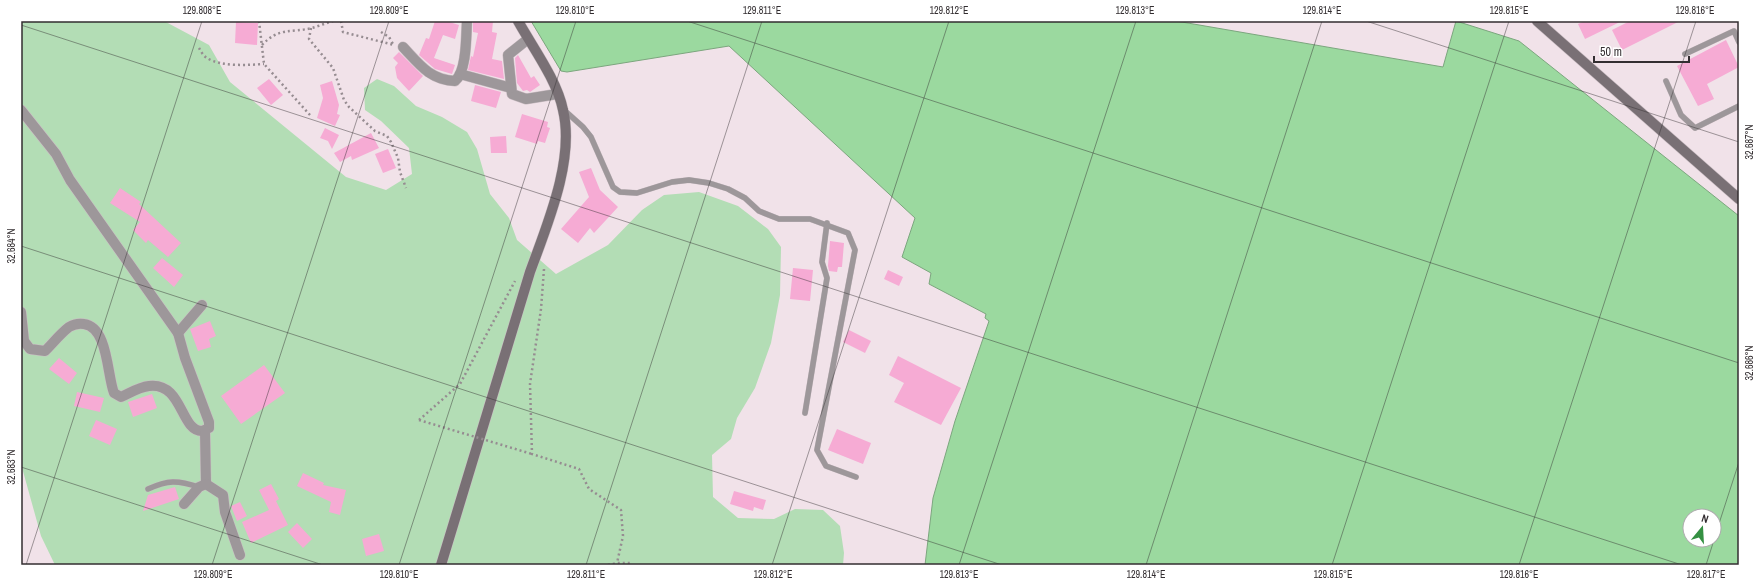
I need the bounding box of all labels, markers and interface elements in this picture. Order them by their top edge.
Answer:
text: 129.808°E [182,4,222,17]
text: 129.809°E [369,4,409,17]
text: 129.810°E [555,4,595,17]
text: 129.811°E [743,4,781,17]
text: 129.812°E [929,4,969,17]
text: 129.813°E [1115,4,1155,17]
text: 129.814°E [1302,4,1342,17]
text: 129.815°E [1489,4,1529,17]
text: 129.816°E [1675,4,1715,17]
scale bar [1594,38,1689,64]
text: 50 m [1600,44,1622,60]
text: 32.687°N [1743,124,1756,160]
text: 32.684°N [5,228,18,264]
text: 32.686°N [1743,345,1756,381]
text: 32.683°N [5,449,18,485]
north arrow [1682,508,1722,548]
text: N [1700,511,1710,526]
text: 129.809°E [193,568,233,581]
text: 129.810°E [379,568,419,581]
text: 129.811°E [567,568,605,581]
text: 129.812°E [753,568,793,581]
text: 129.813°E [939,568,979,581]
text: 129.814°E [1126,568,1166,581]
text: 129.815°E [1313,568,1353,581]
text: 129.816°E [1499,568,1539,581]
text: 129.817°E [1686,568,1726,581]

